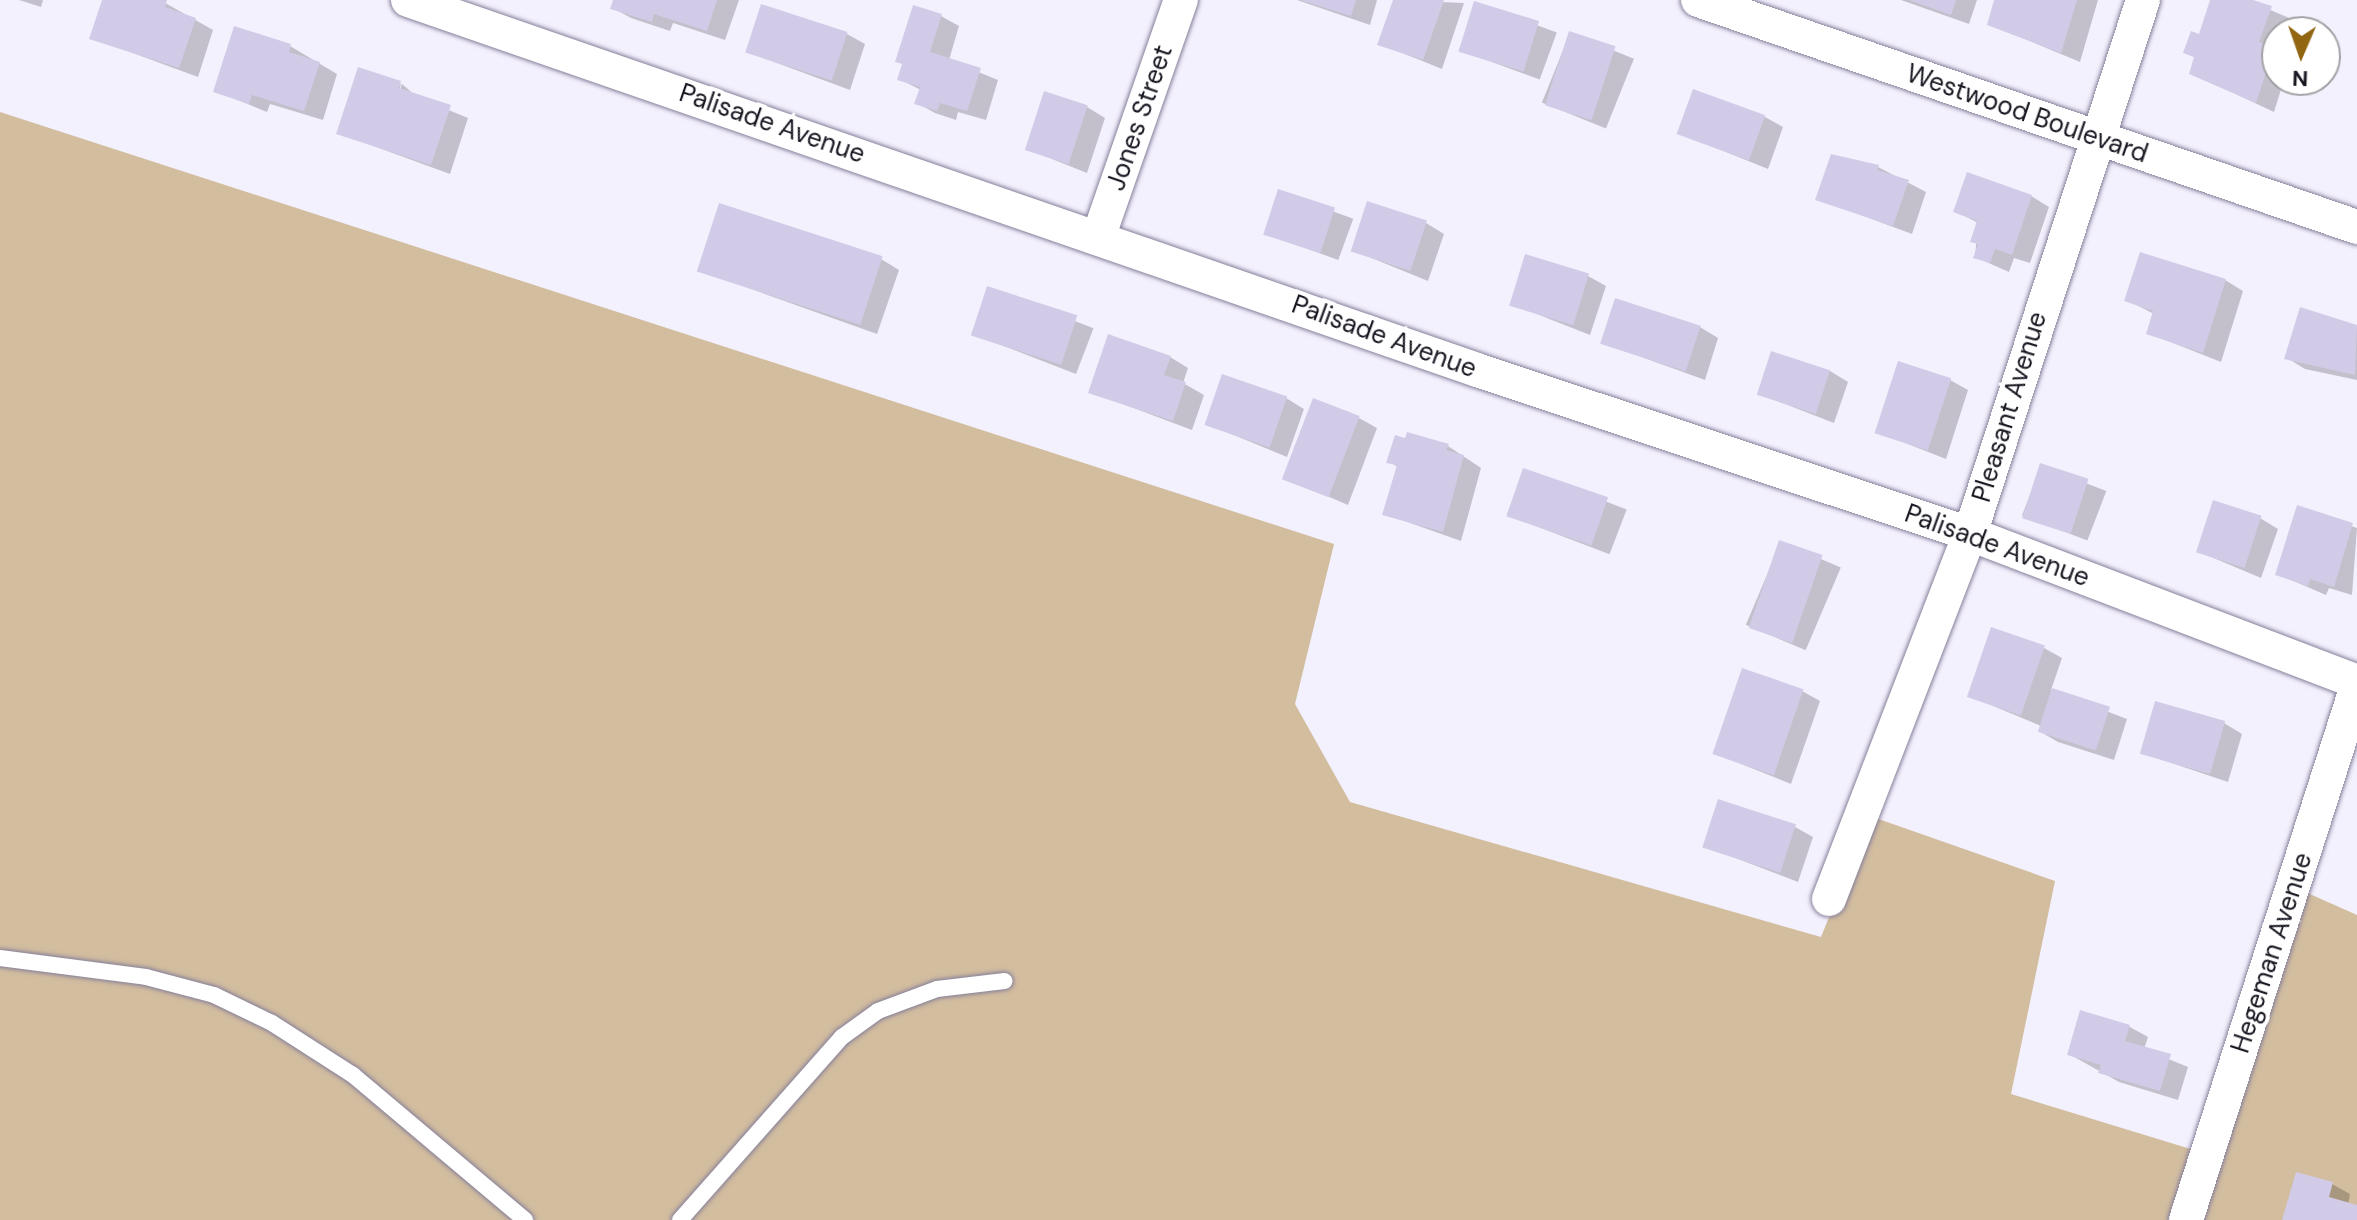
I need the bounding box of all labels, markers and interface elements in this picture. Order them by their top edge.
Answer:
north arrow [2261,16,2341,96]
street label: Jones Street [1101,41,1179,195]
street label: Westwood Boulevard [1902,58,2152,170]
text: N [2292,64,2309,93]
street label: Palisade Avenue [675,78,869,170]
street label: Palisade Avenue [1287,289,1481,385]
street label: Pleasant Avenue [1966,308,2054,506]
street label: Palisade Avenue [1900,498,2094,594]
street label: Hegeman Avenue [2225,849,2319,1057]

